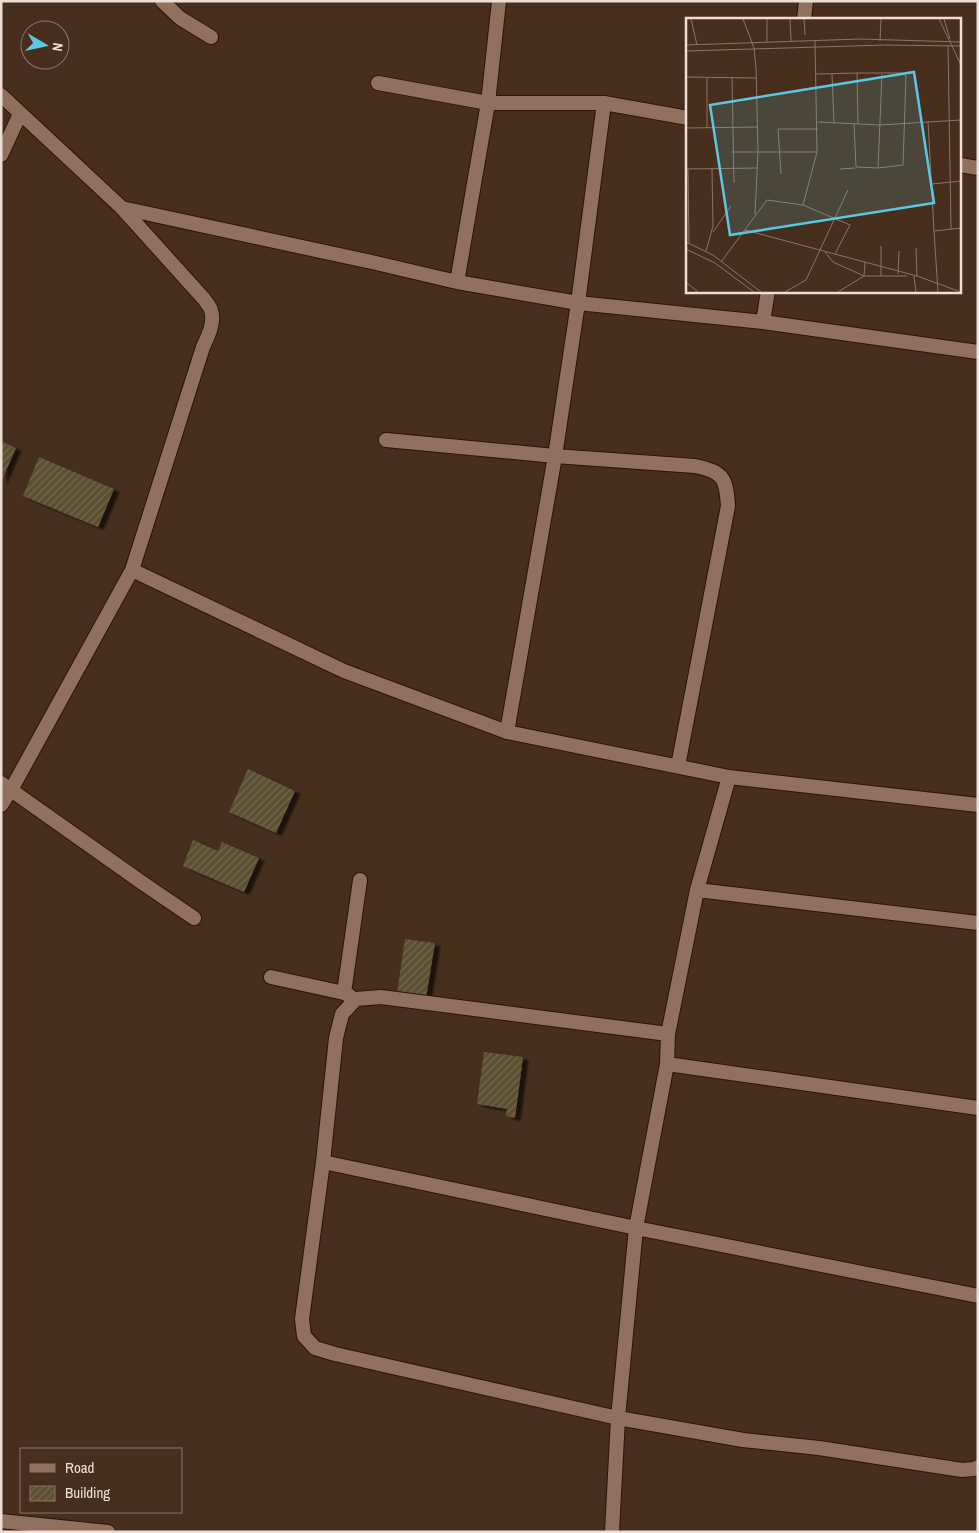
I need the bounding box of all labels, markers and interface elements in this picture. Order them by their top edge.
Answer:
inset map [686,18,962,292]
north arrow [20,20,70,70]
text: N [48,42,67,53]
legend [20,1448,182,1513]
text: Road [65,1457,94,1478]
text: Building [65,1482,110,1503]

